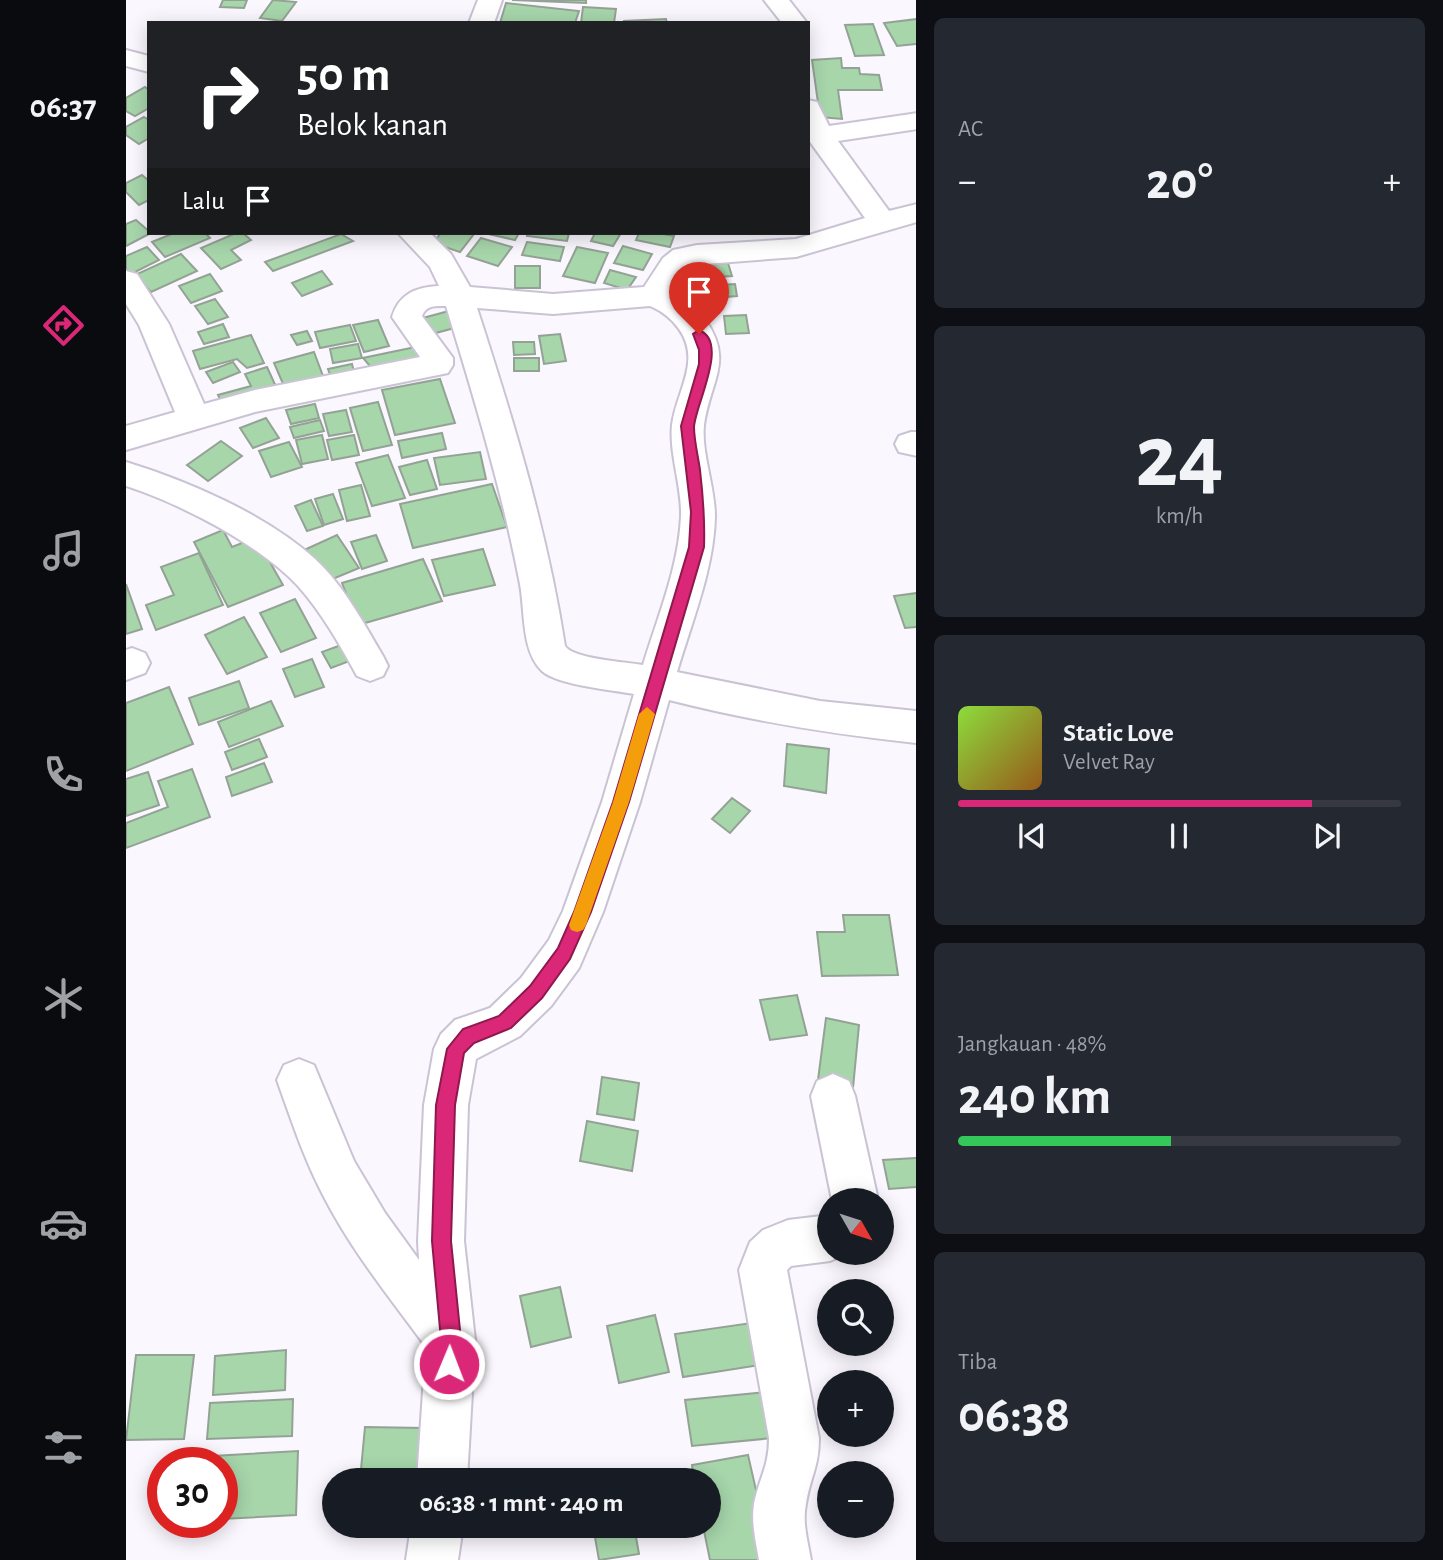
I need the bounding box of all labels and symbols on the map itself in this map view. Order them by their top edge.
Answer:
pin [669,262,729,334]
north arrow [817,1188,894,1265]
position arrow [412,1327,486,1401]
speed limit sign: 30 [147,1447,238,1538]

